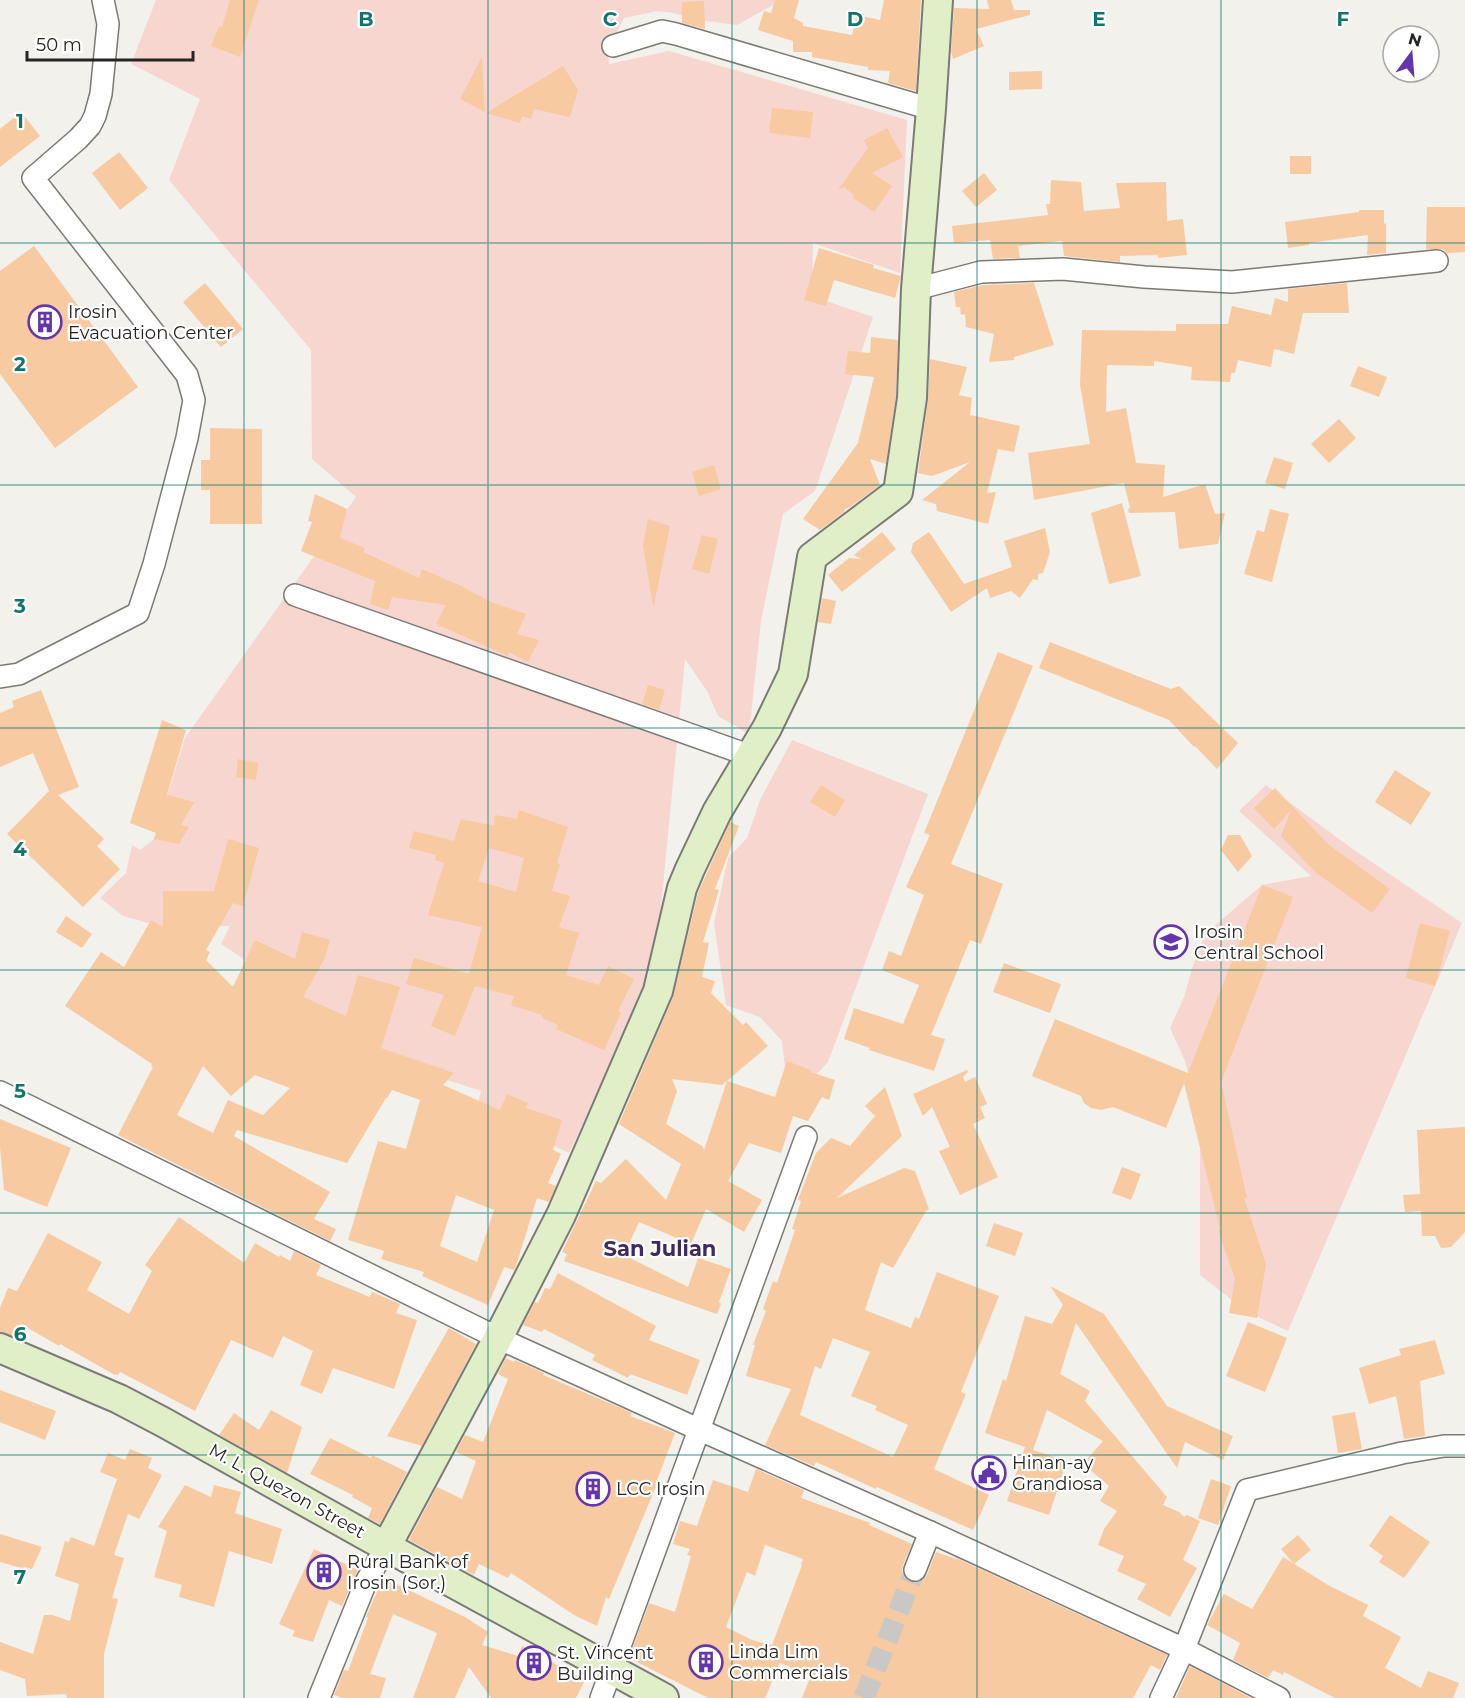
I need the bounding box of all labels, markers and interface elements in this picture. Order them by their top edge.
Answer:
text: B [358,7,374,31]
text: C [603,7,618,31]
text: D [847,7,863,31]
text: E [1092,7,1106,31]
text: F [1337,7,1350,31]
scale bar [27,24,194,62]
north arrow [1381,24,1441,84]
text: N [1406,29,1424,51]
text: 50 m [36,34,82,56]
text: 1 [16,109,24,133]
place label: Irosin Evacuation Center [68,301,234,344]
building icon: Irosin Evacuation Center [27,304,63,340]
text: 2 [14,352,26,376]
text: 3 [13,594,26,618]
text: 4 [13,837,27,861]
place label: Irosin Central School [1194,921,1324,964]
school or university icon: Irosin Central School [1153,924,1189,960]
text: 5 [14,1079,26,1103]
district label: San Julian [604,1236,716,1261]
text: 6 [14,1322,27,1346]
street label: M. L. Quezon Street [205,1439,369,1543]
place label: Hinan-ay Grandiosa [1012,1452,1103,1495]
public building icon: Hinan-ay Grandiosa [971,1455,1007,1491]
building icon: LCC Irosin [575,1471,611,1507]
place label: LCC Irosin [616,1478,705,1500]
place label: Rural Bank of Irosin (Sor.) [347,1551,469,1594]
building icon: Rural Bank of Irosin (Sor.) [306,1554,342,1590]
text: 7 [14,1565,26,1589]
place label: Linda Lim Commercials [729,1641,848,1684]
place label: St. Vincent Building [557,1642,654,1685]
building icon: Linda Lim Commercials [688,1644,724,1680]
building icon: St. Vincent Building [516,1645,552,1681]

